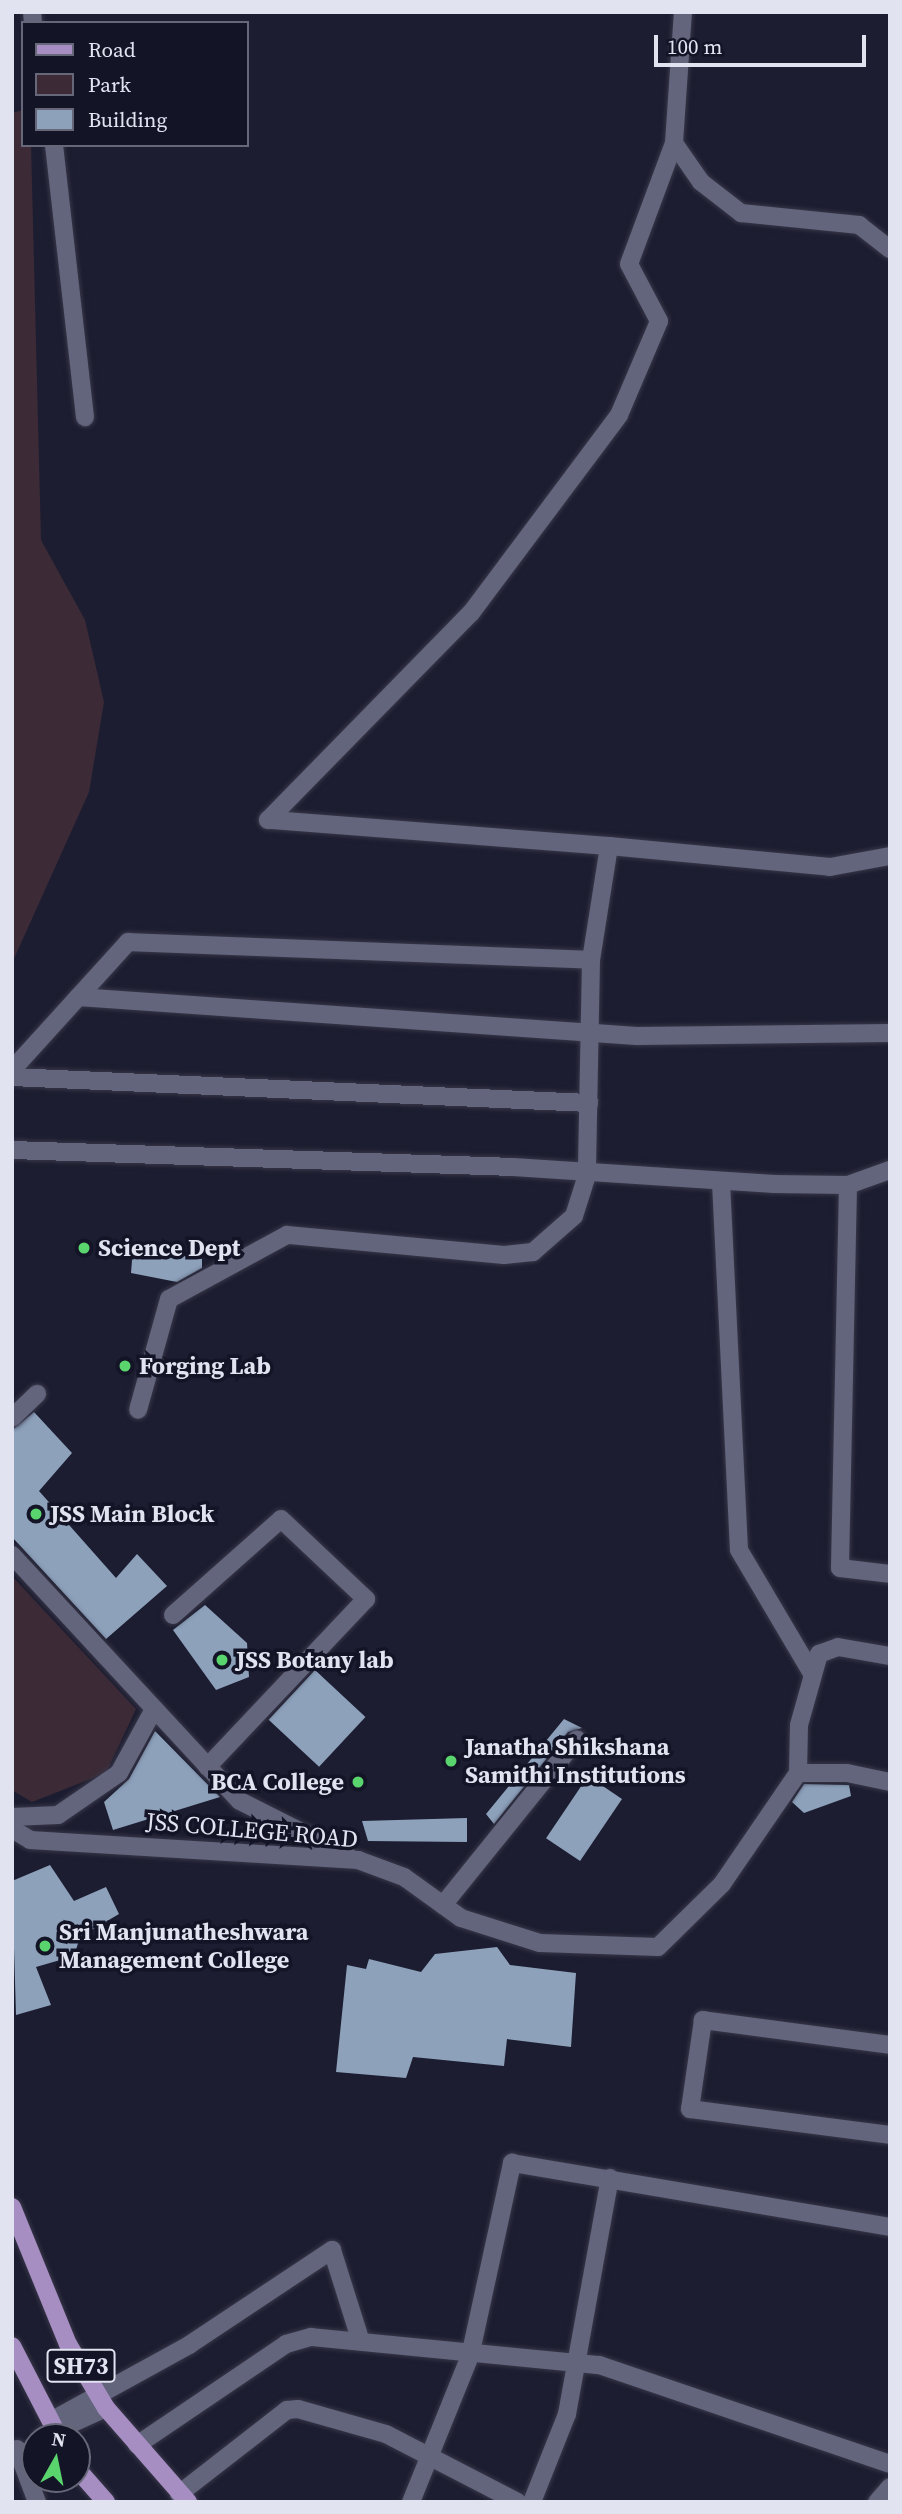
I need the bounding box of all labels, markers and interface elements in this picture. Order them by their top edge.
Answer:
legend [21,21,248,147]
scale bar [657,21,869,65]
text: 100 m [667,32,722,61]
text: Road [88,35,136,64]
text: Park [88,70,131,99]
text: Building [88,105,167,134]
place label: Science Dept [98,1234,240,1262]
marker: Science Dept [76,1240,92,1256]
place label: Forging Lab [139,1352,271,1380]
marker: Forging Lab [117,1358,133,1374]
place label: JSS Main Block [50,1500,214,1528]
marker: JSS Main Block [28,1506,44,1522]
place label: JSS Botany lab [236,1646,394,1674]
marker: JSS Botany lab [214,1652,230,1668]
place label: Janatha Shikshana Samithi Institutions [465,1733,686,1789]
marker: Janatha Shikshana Samithi Institutions [443,1753,459,1769]
place label: BCA College [211,1768,344,1796]
marker: BCA College [350,1774,366,1790]
street label: JSS COLLEGE ROAD [145,1806,359,1854]
place label: Sri Manjunatheshwara Management College [59,1918,309,1974]
marker: Sri Manjunatheshwara Management College [37,1938,53,1954]
road number: SH73 [46,2346,116,2386]
north arrow [21,2423,91,2493]
text: N [50,2425,68,2453]

